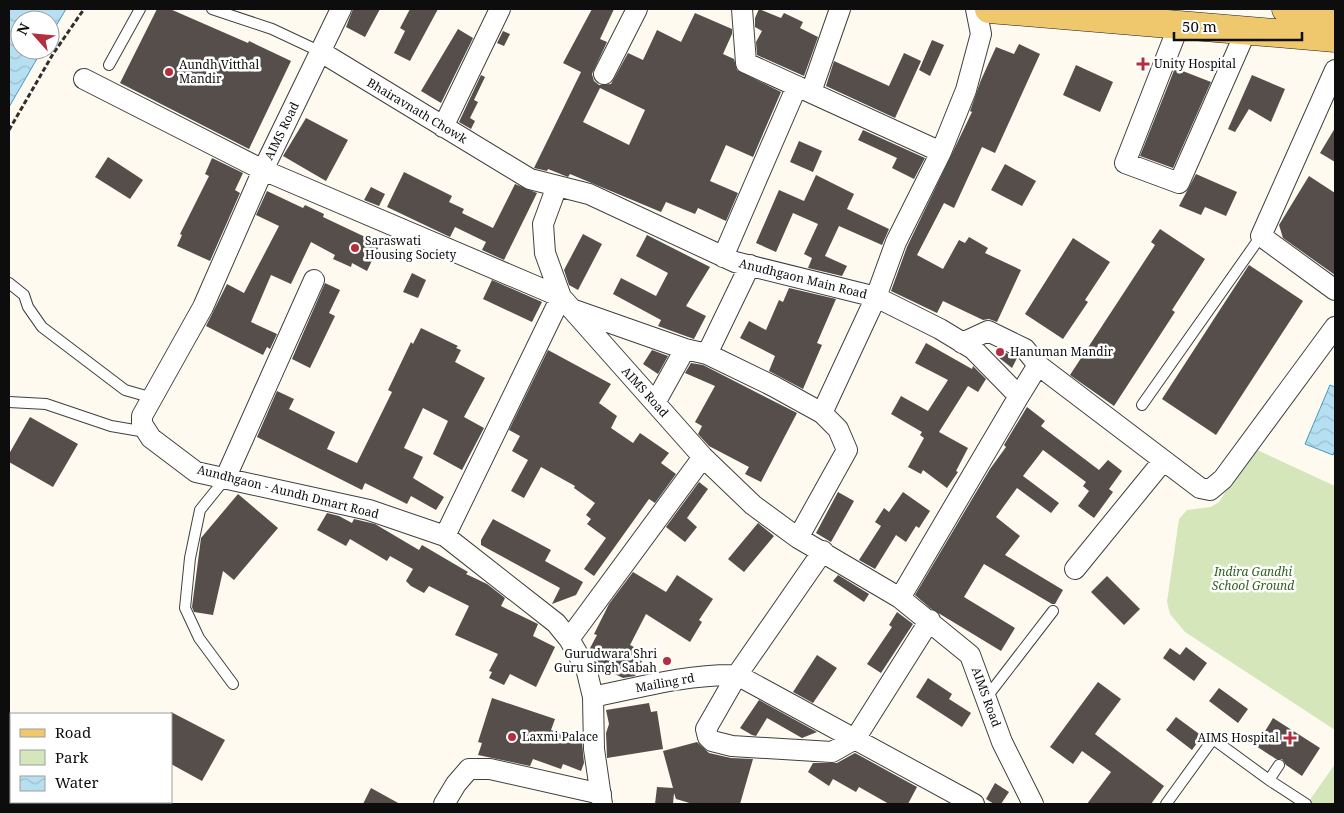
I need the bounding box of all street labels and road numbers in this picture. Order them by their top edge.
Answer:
street label: Bhairavnath Chowk [364,74,471,148]
street label: AIMS Road [260,98,303,163]
street label: Anudhgaon Main Road [737,254,870,303]
street label: AIMS Road [618,363,673,421]
street label: Aundhgaon - Aundh Dmart Road [195,461,381,523]
street label: AIMS Road [968,664,1005,730]
street label: Mailing rd [634,669,696,696]

